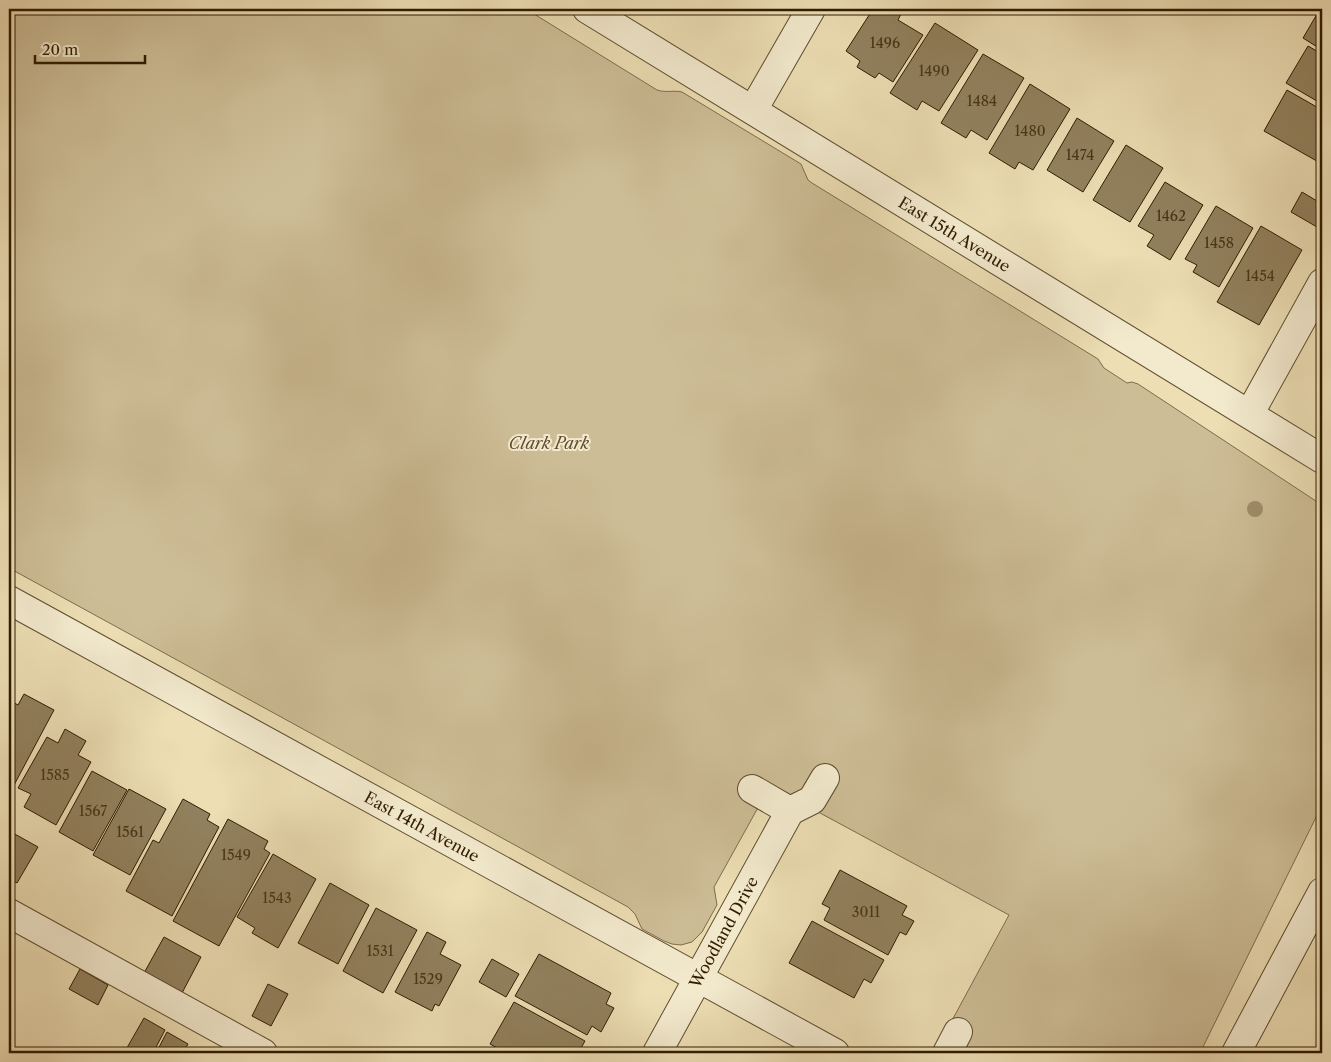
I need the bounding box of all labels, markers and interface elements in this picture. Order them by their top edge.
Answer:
scale bar [35,32,145,64]
house number: 1496 [870,34,900,52]
text: 20 m [42,40,78,59]
house number: 1490 [918,62,950,80]
house number: 1484 [967,92,997,110]
house number: 1480 [1014,122,1046,140]
house number: 1474 [1066,146,1094,164]
street label: East 15th Avenue [895,192,1014,276]
house number: 1462 [1156,207,1186,225]
house number: 1458 [1204,234,1234,252]
house number: 1454 [1245,267,1275,285]
park label: Clark Park [509,433,590,453]
house number: 1585 [40,766,70,784]
street label: East 14th Avenue [361,787,483,866]
house number: 1567 [79,802,107,820]
house number: 1561 [116,823,144,841]
house number: 1549 [221,846,251,864]
street label: Woodland Drive [684,873,762,992]
house number: 1543 [262,889,292,907]
house number: 3011 [852,903,880,921]
house number: 1531 [366,942,394,960]
house number: 1529 [413,970,443,988]

